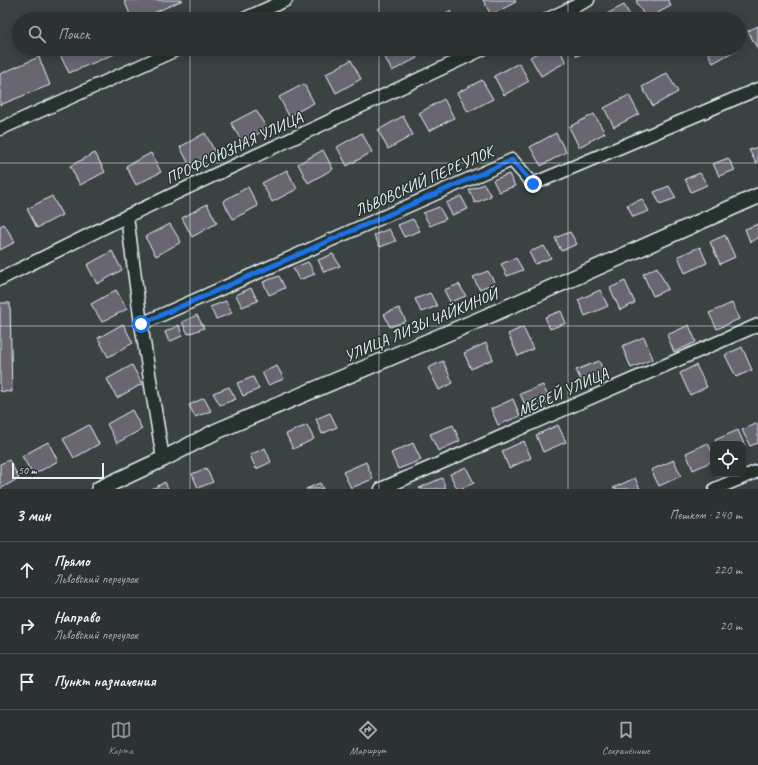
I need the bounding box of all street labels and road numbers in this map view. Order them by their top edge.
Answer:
street label: ПРОФСОЮЗНАЯ УЛИЦА [162,107,306,188]
street label: ЛЬВОВСКИЙ ПЕРЕУЛОК [352,140,499,221]
street label: УЛИЦА ЛИЗЫ ЧАЙКИНОЙ [341,282,503,366]
street label: МЕРЕЙ УЛИЦА [515,363,612,421]

